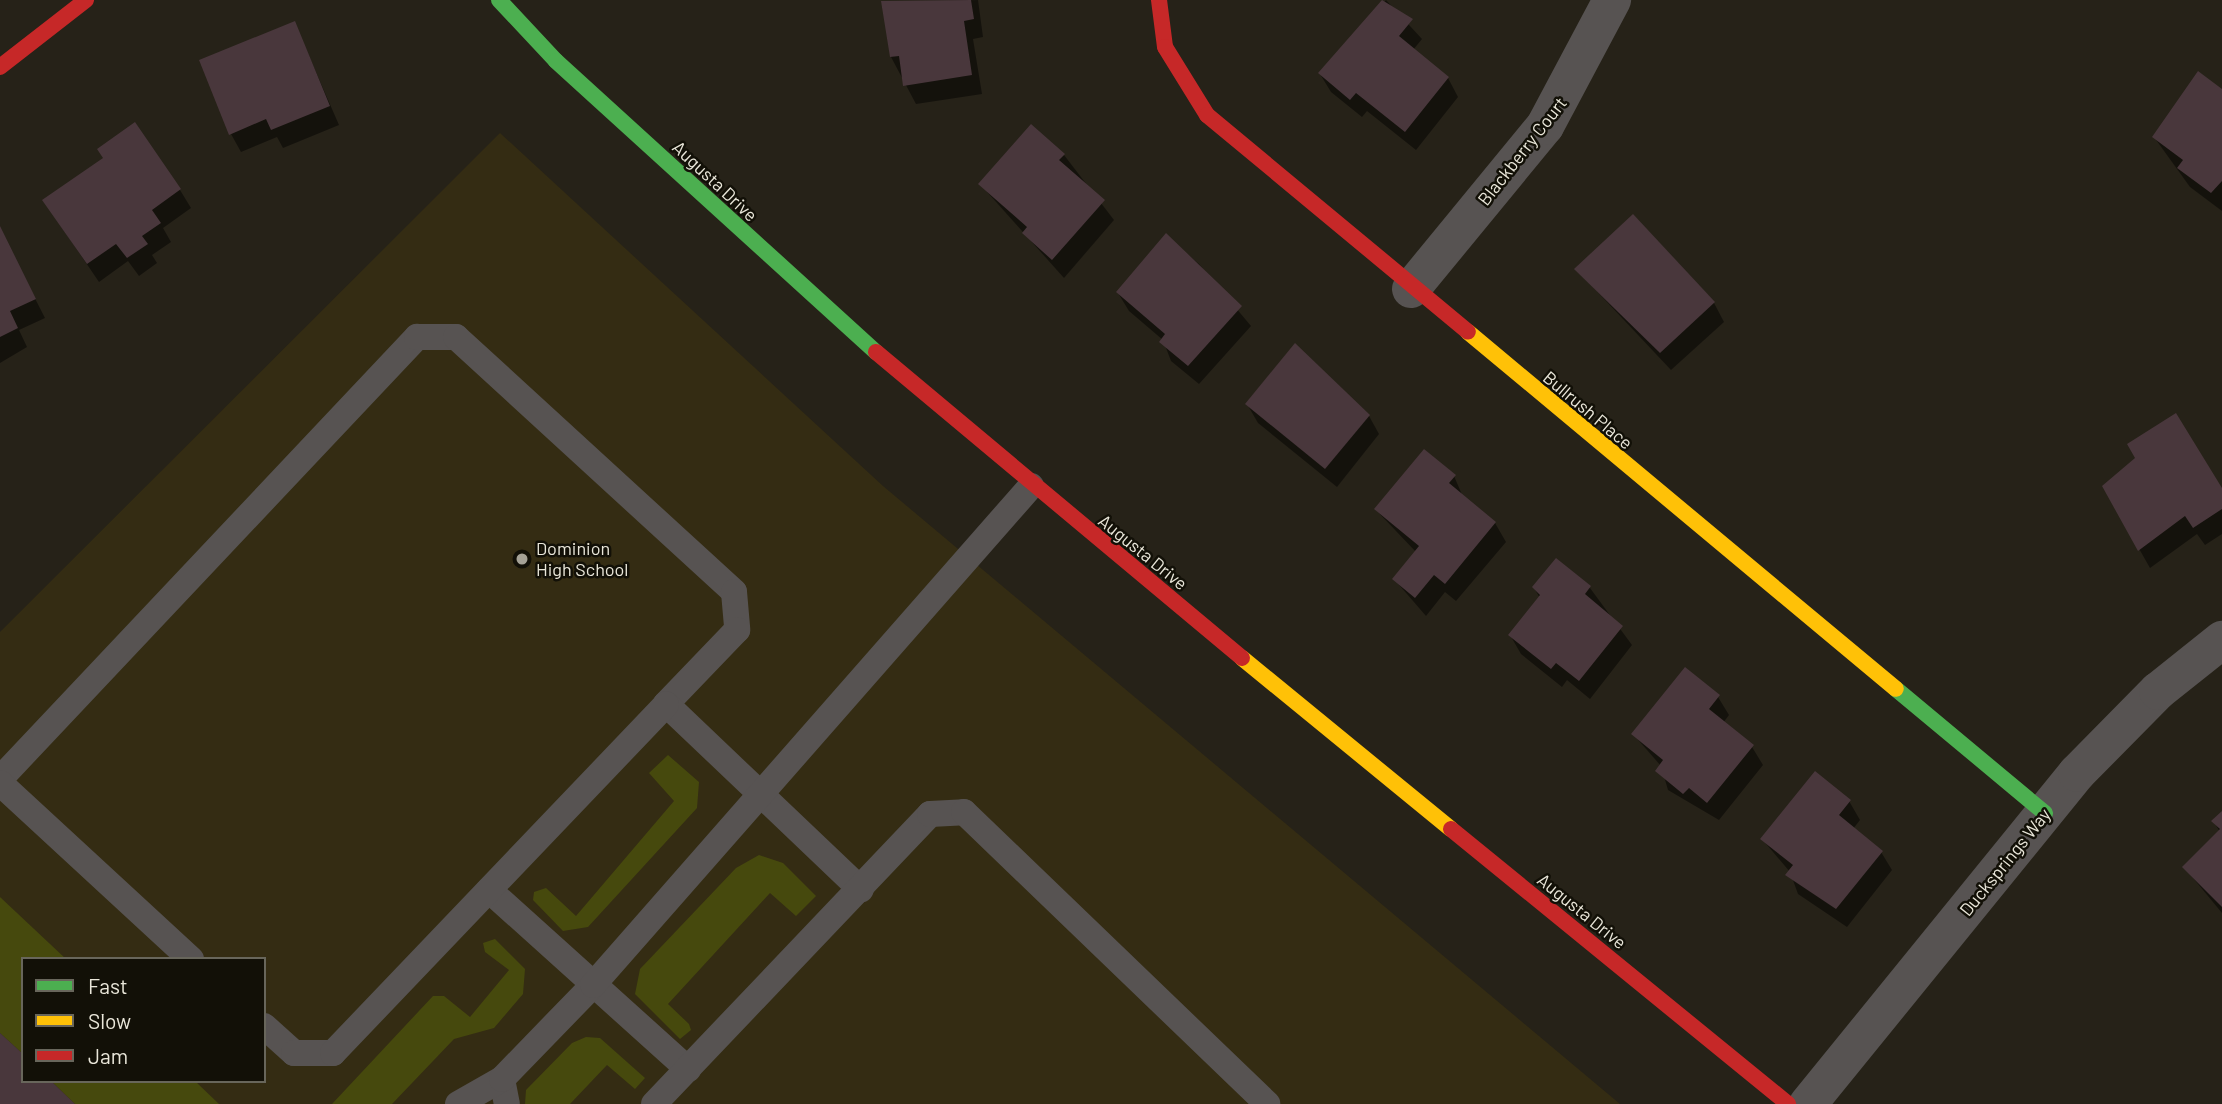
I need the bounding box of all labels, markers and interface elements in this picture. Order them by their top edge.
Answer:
street label: Blackberry Court [1473,93,1571,209]
street label: Augusta Drive [668,136,762,226]
street label: Bullrush Place [1539,366,1637,454]
street label: Augusta Drive [1094,510,1192,594]
place label: Dominion High School [536,538,629,580]
marker: Dominion High School [514,551,530,567]
street label: Ducksprings Way [1955,804,2055,920]
street label: Augusta Drive [1533,869,1631,953]
legend [21,957,266,1083]
text: Fast [88,973,128,998]
text: Slow [88,1008,131,1033]
text: Jam [88,1043,128,1068]

